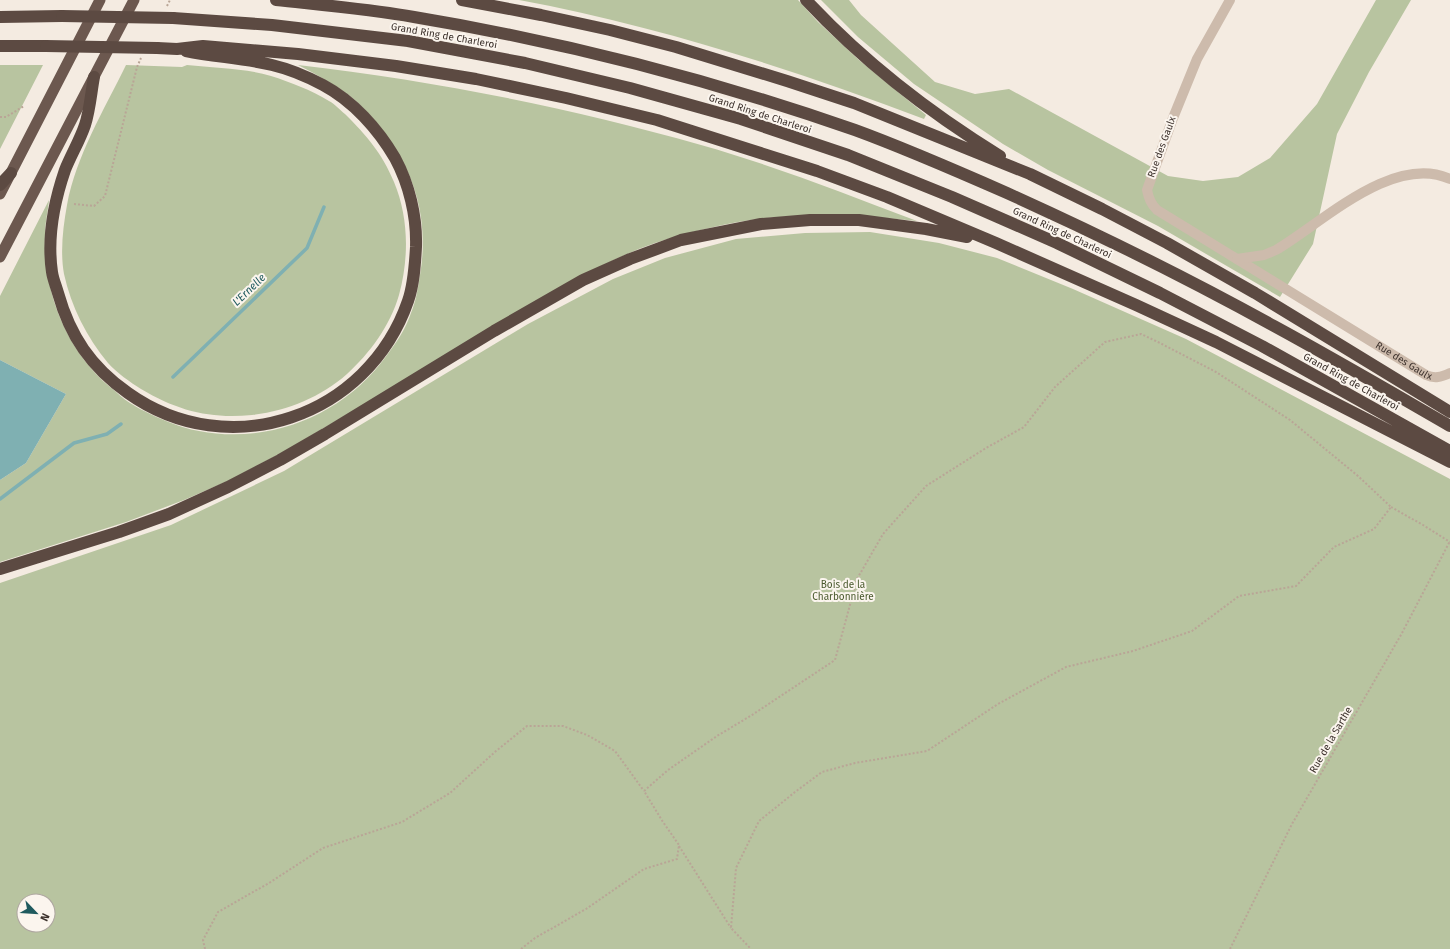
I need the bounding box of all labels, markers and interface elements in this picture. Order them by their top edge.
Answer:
street label: Grand Ring de Charleroi [390,21,498,51]
street label: Grand Ring de Charleroi [707,92,813,136]
street label: Rue des Gaulx [1145,115,1179,179]
street label: Grand Ring de Charleroi [1011,205,1113,261]
water label: L'Ernelle [230,271,268,309]
street label: Rue des Gaulx [1373,339,1434,383]
street label: Grand Ring de Charleroi [1301,351,1401,413]
park label: Bois de la Charbonnière [812,579,874,603]
street label: Rue de la Sarthe [1307,705,1355,775]
north arrow [16,893,56,933]
text: N [37,911,52,923]

